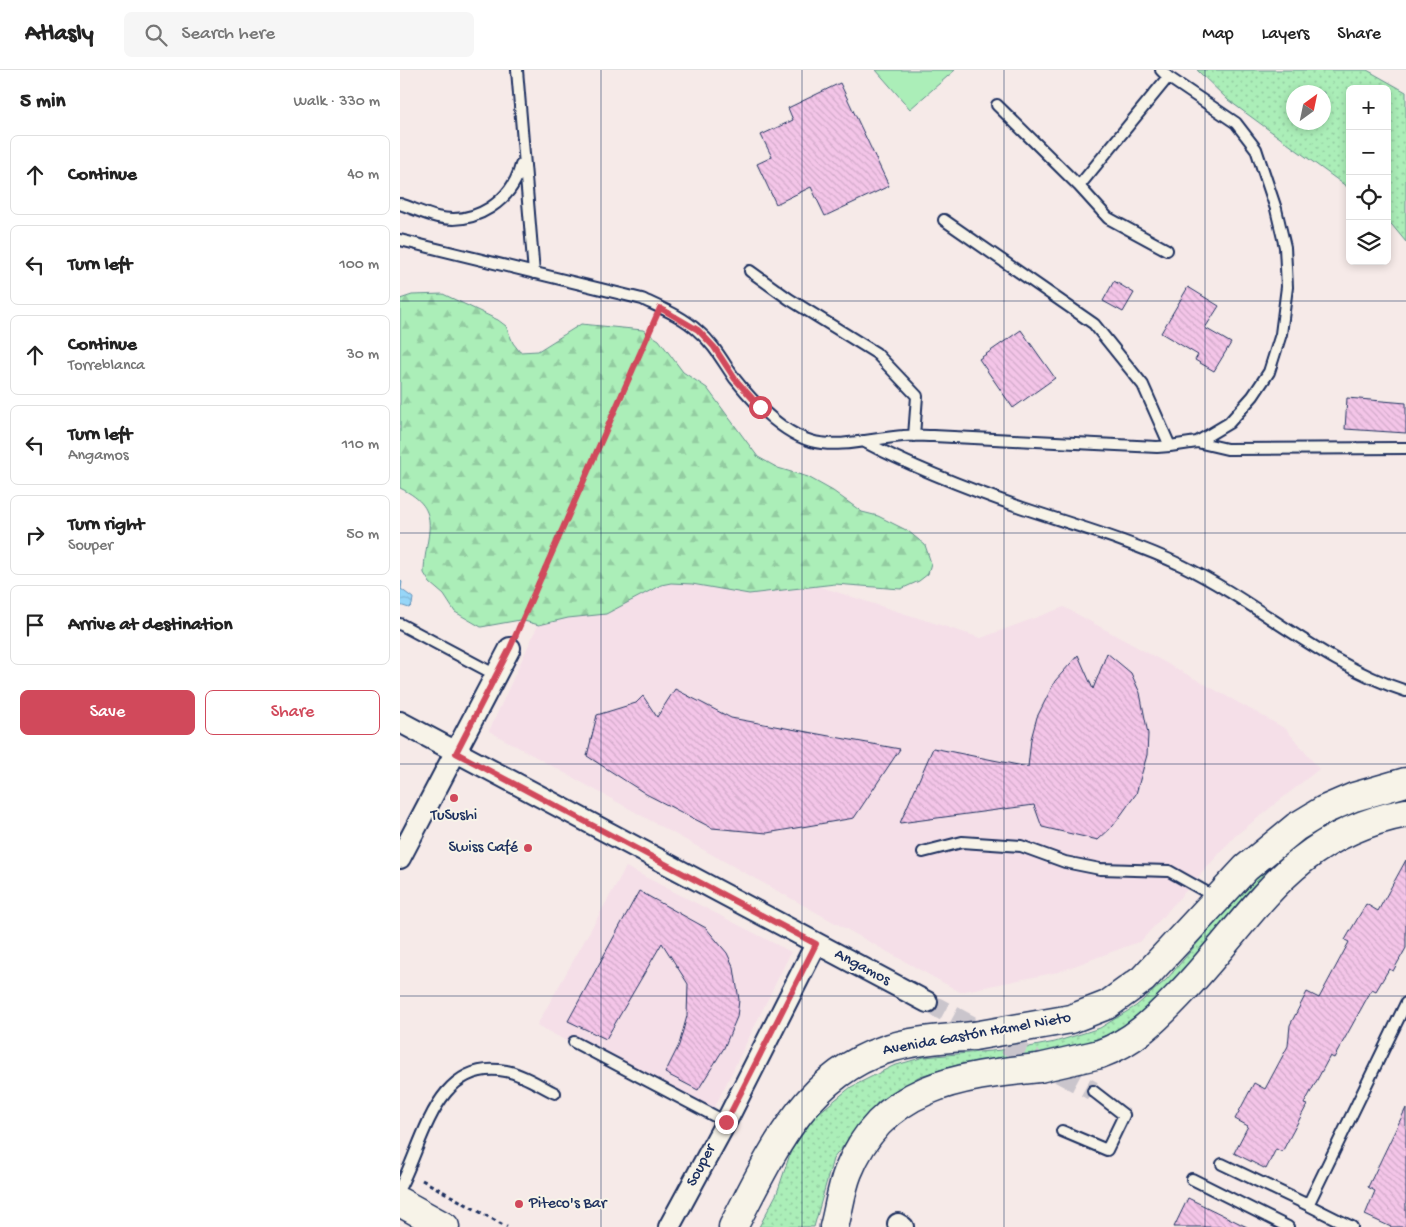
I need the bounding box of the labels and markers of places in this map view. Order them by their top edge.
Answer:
marker: TuSushi [448,792,460,804]
place label: TuSushi [430,807,477,826]
place label: Swiss Café [448,839,519,858]
marker: Swiss Café [522,842,534,854]
place label: Piteco's Bar [528,1195,608,1214]
marker: Piteco's Bar [513,1198,525,1210]

